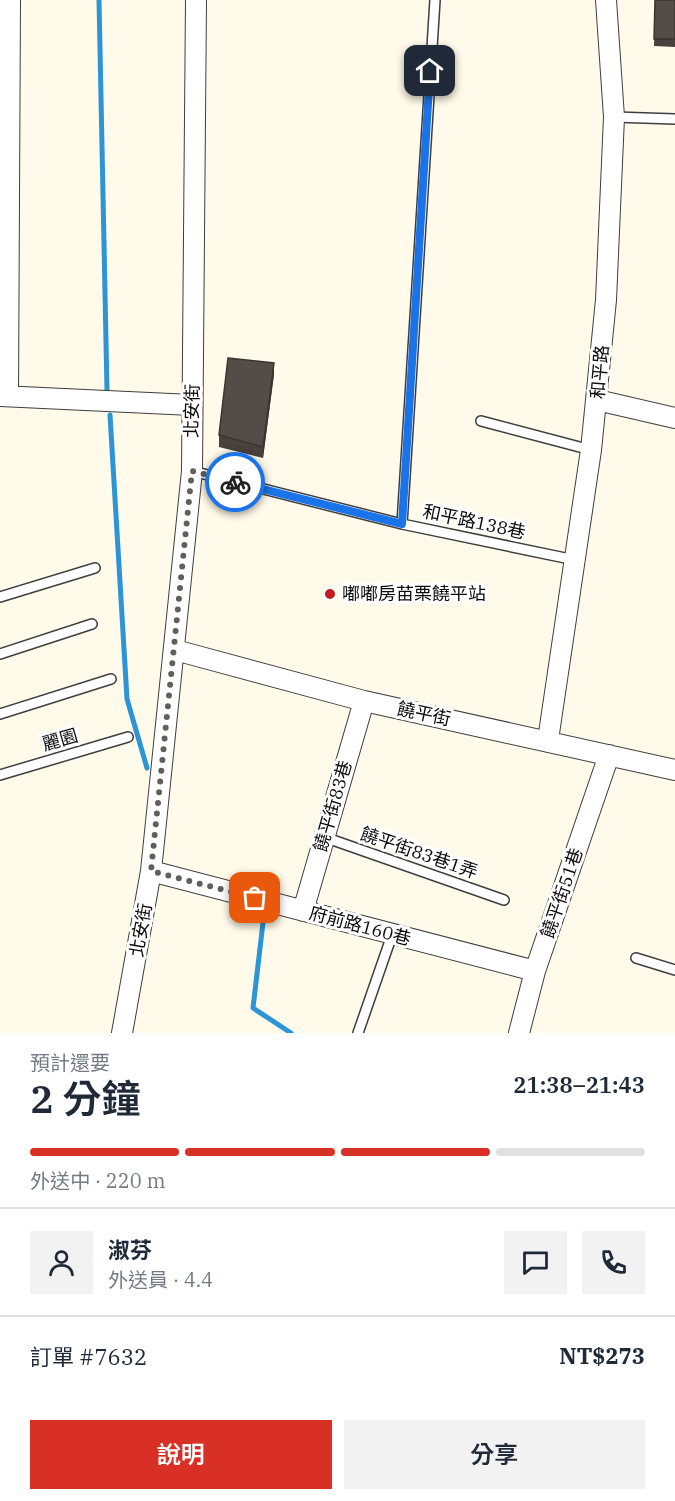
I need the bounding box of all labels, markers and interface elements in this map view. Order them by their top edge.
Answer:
pin [404,45,455,96]
icon: home [413,54,446,87]
street label: 和平路 [586,344,613,400]
street label: 北安街 [180,384,203,438]
courier [205,452,265,512]
icon: bike [219,466,252,499]
street label: 和平路138巷 [421,499,528,544]
place label: 嘟嘟房苗栗饒平站 [342,582,486,605]
marker: 嘟嘟房苗栗饒平站 [323,587,337,601]
street label: 饒平街 [395,697,453,730]
street label: 麗園 [39,724,80,756]
street label: 饒平街83巷 [309,758,356,854]
street label: 饒平街83巷1弄 [358,822,481,883]
street label: 饒平街51巷 [535,845,588,941]
pin [229,872,280,923]
icon: bag [238,881,271,914]
street label: 北安街 [124,901,157,958]
street label: 府前路160巷 [307,901,414,950]
text: 預計還要 [30,1049,110,1076]
text: 21:38–21:43 [513,1070,645,1099]
text: 2 分鐘 [30,1073,140,1124]
text: 外送中 · 220 m [30,1167,165,1194]
button: person [30,1231,93,1294]
button: chat [504,1231,567,1294]
button: phone [582,1231,645,1294]
text: 淑芬 [108,1235,152,1264]
text: 外送員 · 4.4 [108,1266,213,1293]
text: NT$273 [559,1341,645,1370]
text: 訂單 #7632 [30,1342,147,1371]
button: 說明 [30,1420,332,1489]
button: 分享 [344,1420,645,1489]

